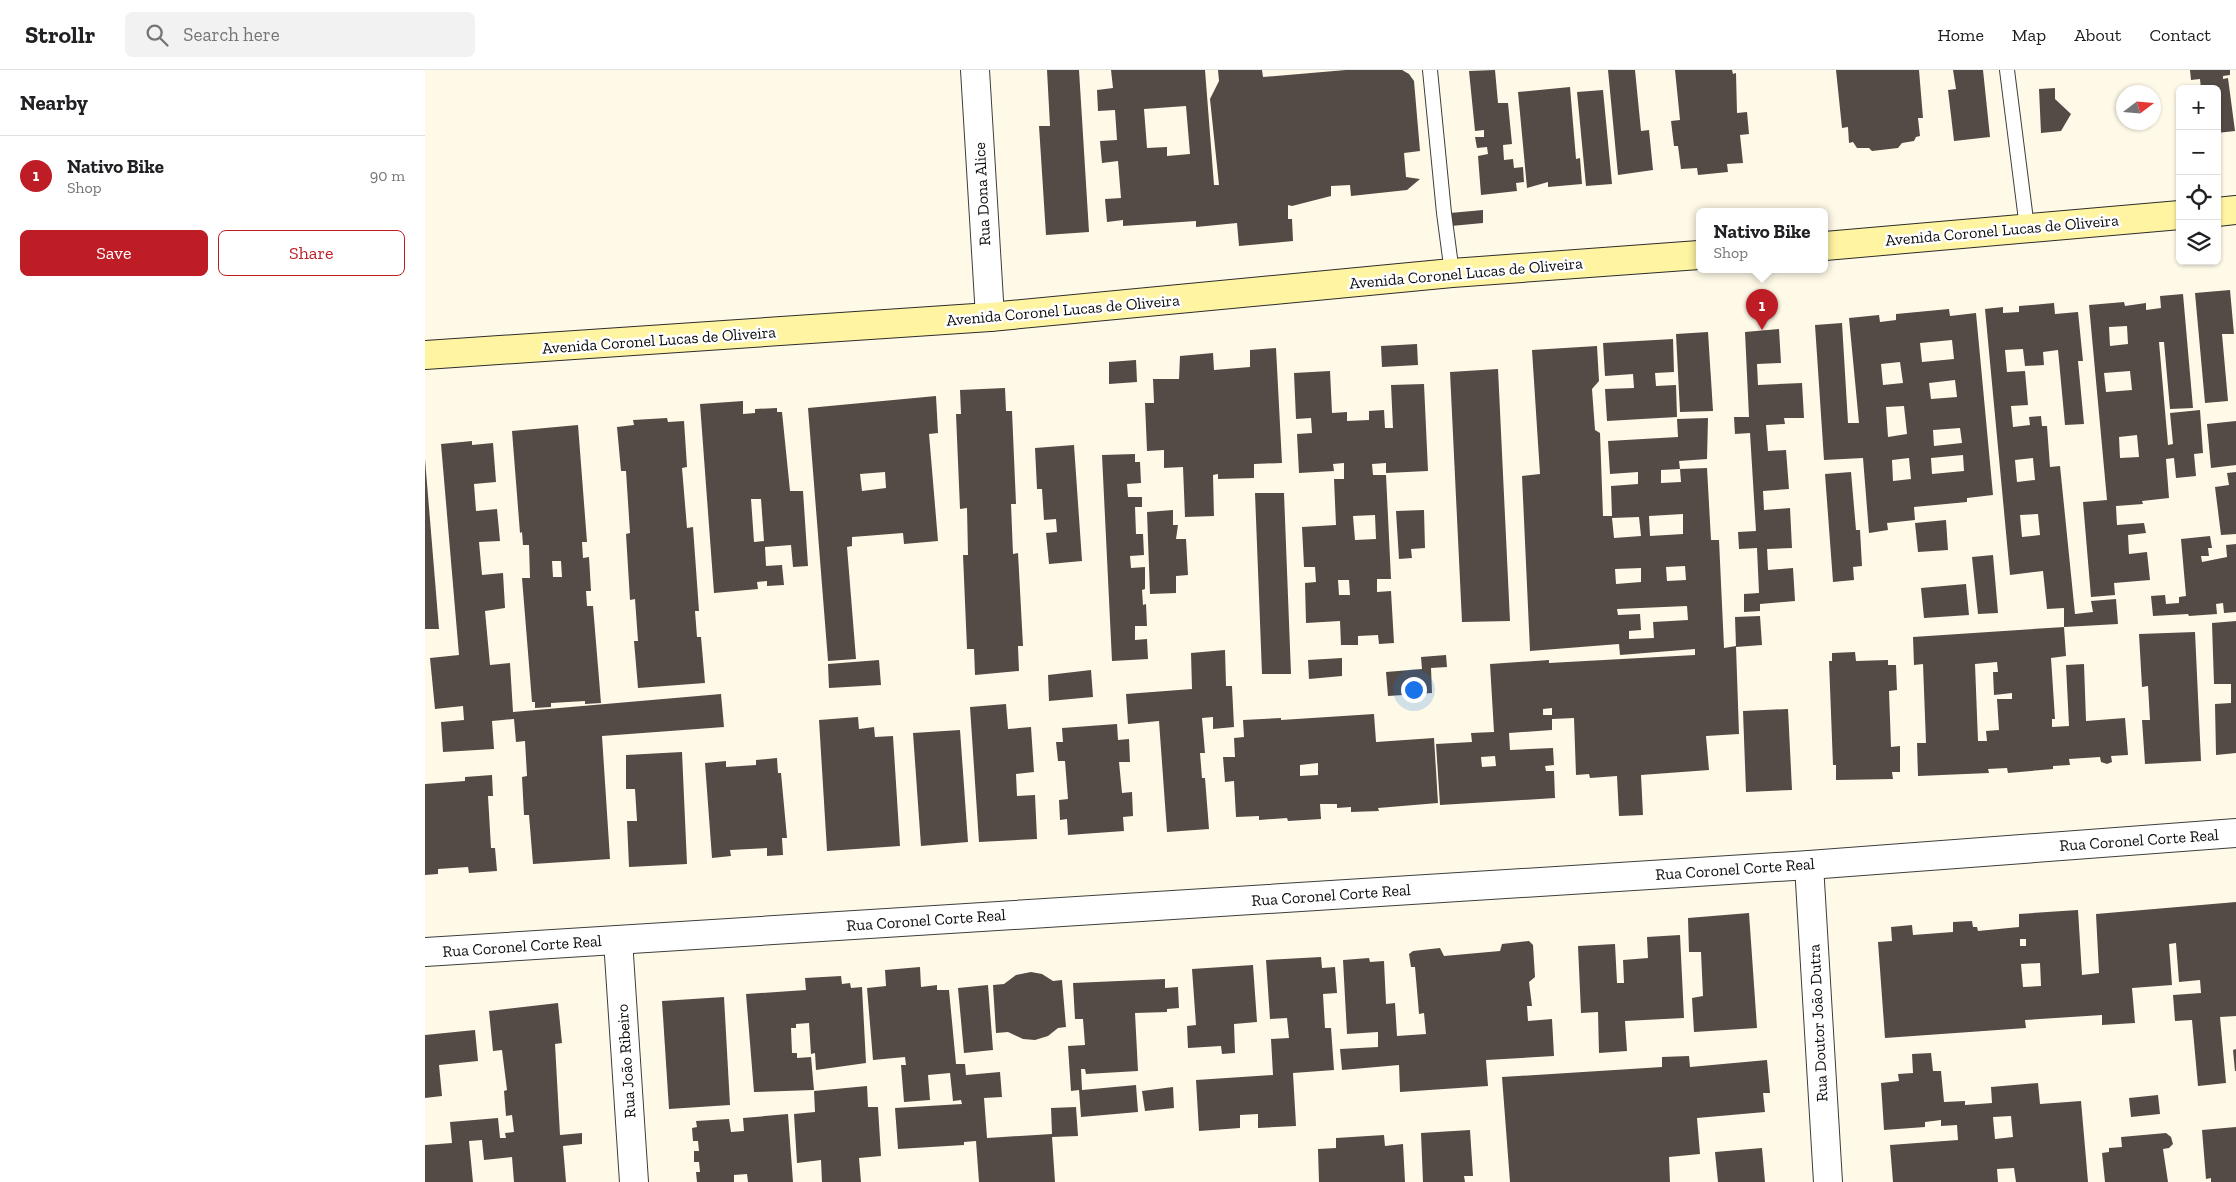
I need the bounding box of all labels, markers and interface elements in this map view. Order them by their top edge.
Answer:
search box [125,12,475,57]
text: Strollr [25,20,95,49]
icon: search [143,21,171,49]
text: Search here [183,23,280,46]
text: Home [1937,24,1984,46]
text: Map [2012,24,2046,46]
text: About [2074,24,2121,46]
text: Contact [2149,24,2211,46]
north arrow [2116,85,2161,130]
map controls [2176,85,2221,265]
button: + [2176,85,2221,130]
text: Nearby [20,90,88,115]
button: − [2176,130,2221,175]
street label: Rua Dona Alice [970,142,994,246]
text: Nativo Bike [67,155,164,178]
text: 1 [33,166,39,185]
text: 90 m [370,166,405,185]
button: locate [2176,175,2221,220]
text: Shop [67,178,102,197]
popup [1696,208,1828,273]
street label: Avenida Coronel Lucas de Oliveira [1884,210,2120,250]
text: Nativo Bike [1714,220,1810,243]
button: layers [2176,220,2221,265]
button: Save [20,230,208,276]
button: Share [218,230,405,276]
text: Shop [1714,243,1748,262]
street label: Avenida Coronel Lucas de Oliveira [1348,253,1584,293]
pin: 1 [1746,289,1778,330]
street label: Avenida Coronel Lucas de Oliveira [945,290,1181,330]
street label: Avenida Coronel Lucas de Oliveira [541,322,777,358]
your location [1401,677,1427,703]
street label: Rua Coronel Corte Real [2059,825,2219,855]
street label: Rua Coronel Corte Real [1655,854,1815,884]
street label: Rua Coronel Corte Real [1251,880,1411,910]
street label: Rua Coronel Corte Real [846,905,1006,935]
street label: Rua Coronel Corte Real [442,931,602,961]
street label: Rua Doutor João Dutra [1804,943,1832,1102]
street label: Rua João Ribeiro [613,1003,639,1119]

